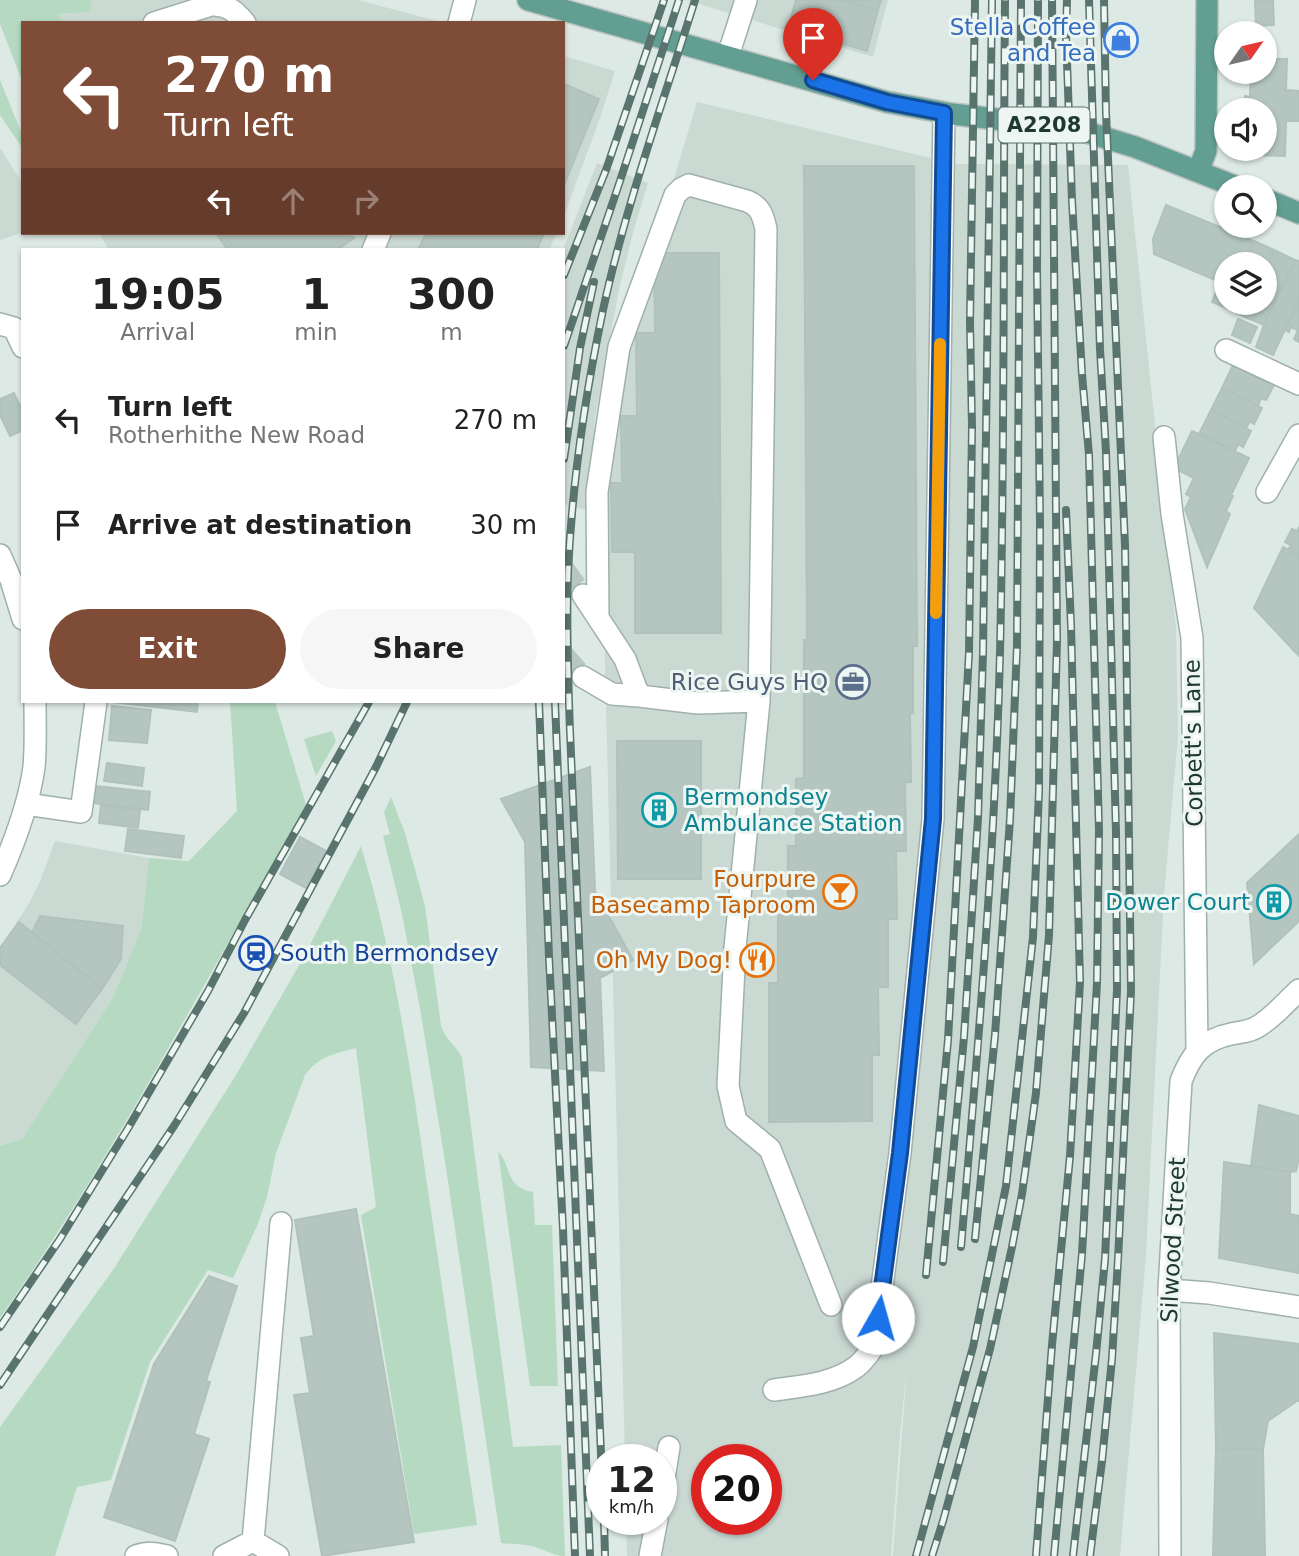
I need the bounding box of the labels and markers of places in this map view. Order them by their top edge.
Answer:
pin [783,8,843,80]
place label: Stella Coffee and Tea [950,14,1096,66]
shop icon: Stella Coffee and Tea [1102,21,1140,59]
office icon: Rice Guys HQ [834,663,872,701]
place label: Rice Guys HQ [671,669,828,695]
place label: Bermondsey Ambulance Station [684,784,902,836]
building icon: Bermondsey Ambulance Station [640,791,678,829]
place label: Fourpure Basecamp Taproom [591,866,816,918]
bar icon: Fourpure Basecamp Taproom [821,873,859,911]
building icon: Dower Court [1255,883,1293,921]
place label: Dower Court [1105,889,1250,915]
station icon: South Bermondsey [237,934,275,972]
place label: South Bermondsey [280,940,499,966]
restaurant icon: Oh My Dog! [738,941,776,979]
place label: Oh My Dog! [596,947,732,973]

